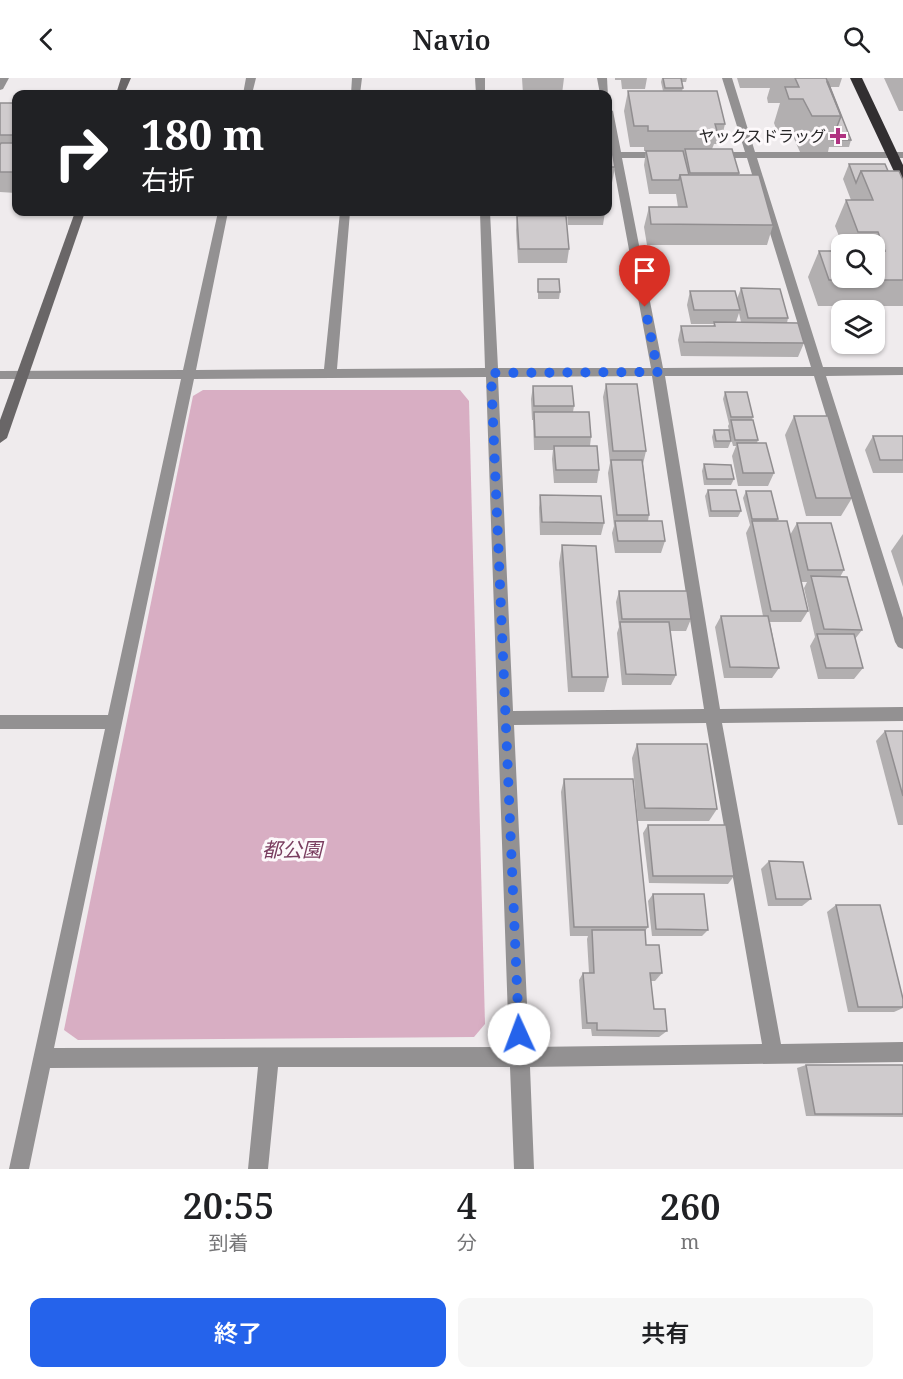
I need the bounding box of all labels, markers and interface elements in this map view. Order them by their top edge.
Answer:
text: Navio [412,21,491,58]
icon: back [30,23,63,56]
icon: search [840,23,873,56]
text: 180 m [141,105,265,162]
icon: right [42,114,120,192]
place label: ヤックスドラッグ [698,125,826,147]
marker: ヤックスドラッグ [831,129,845,143]
text: 右折 [141,161,195,198]
map controls [831,234,885,354]
button: search [831,234,885,288]
pin [619,245,670,307]
icon: arrive [628,254,661,287]
button: layers [831,300,885,354]
park label: 都公園 [262,836,325,863]
position arrow [487,1002,551,1066]
text: 20:55 [183,1181,274,1230]
text: 4 [457,1181,477,1230]
text: 260 [660,1182,720,1231]
text: m [681,1228,700,1255]
text: 到着 [208,1229,248,1256]
text: 分 [457,1229,477,1256]
button: 終了 [30,1298,446,1367]
button: 共有 [458,1298,873,1367]

